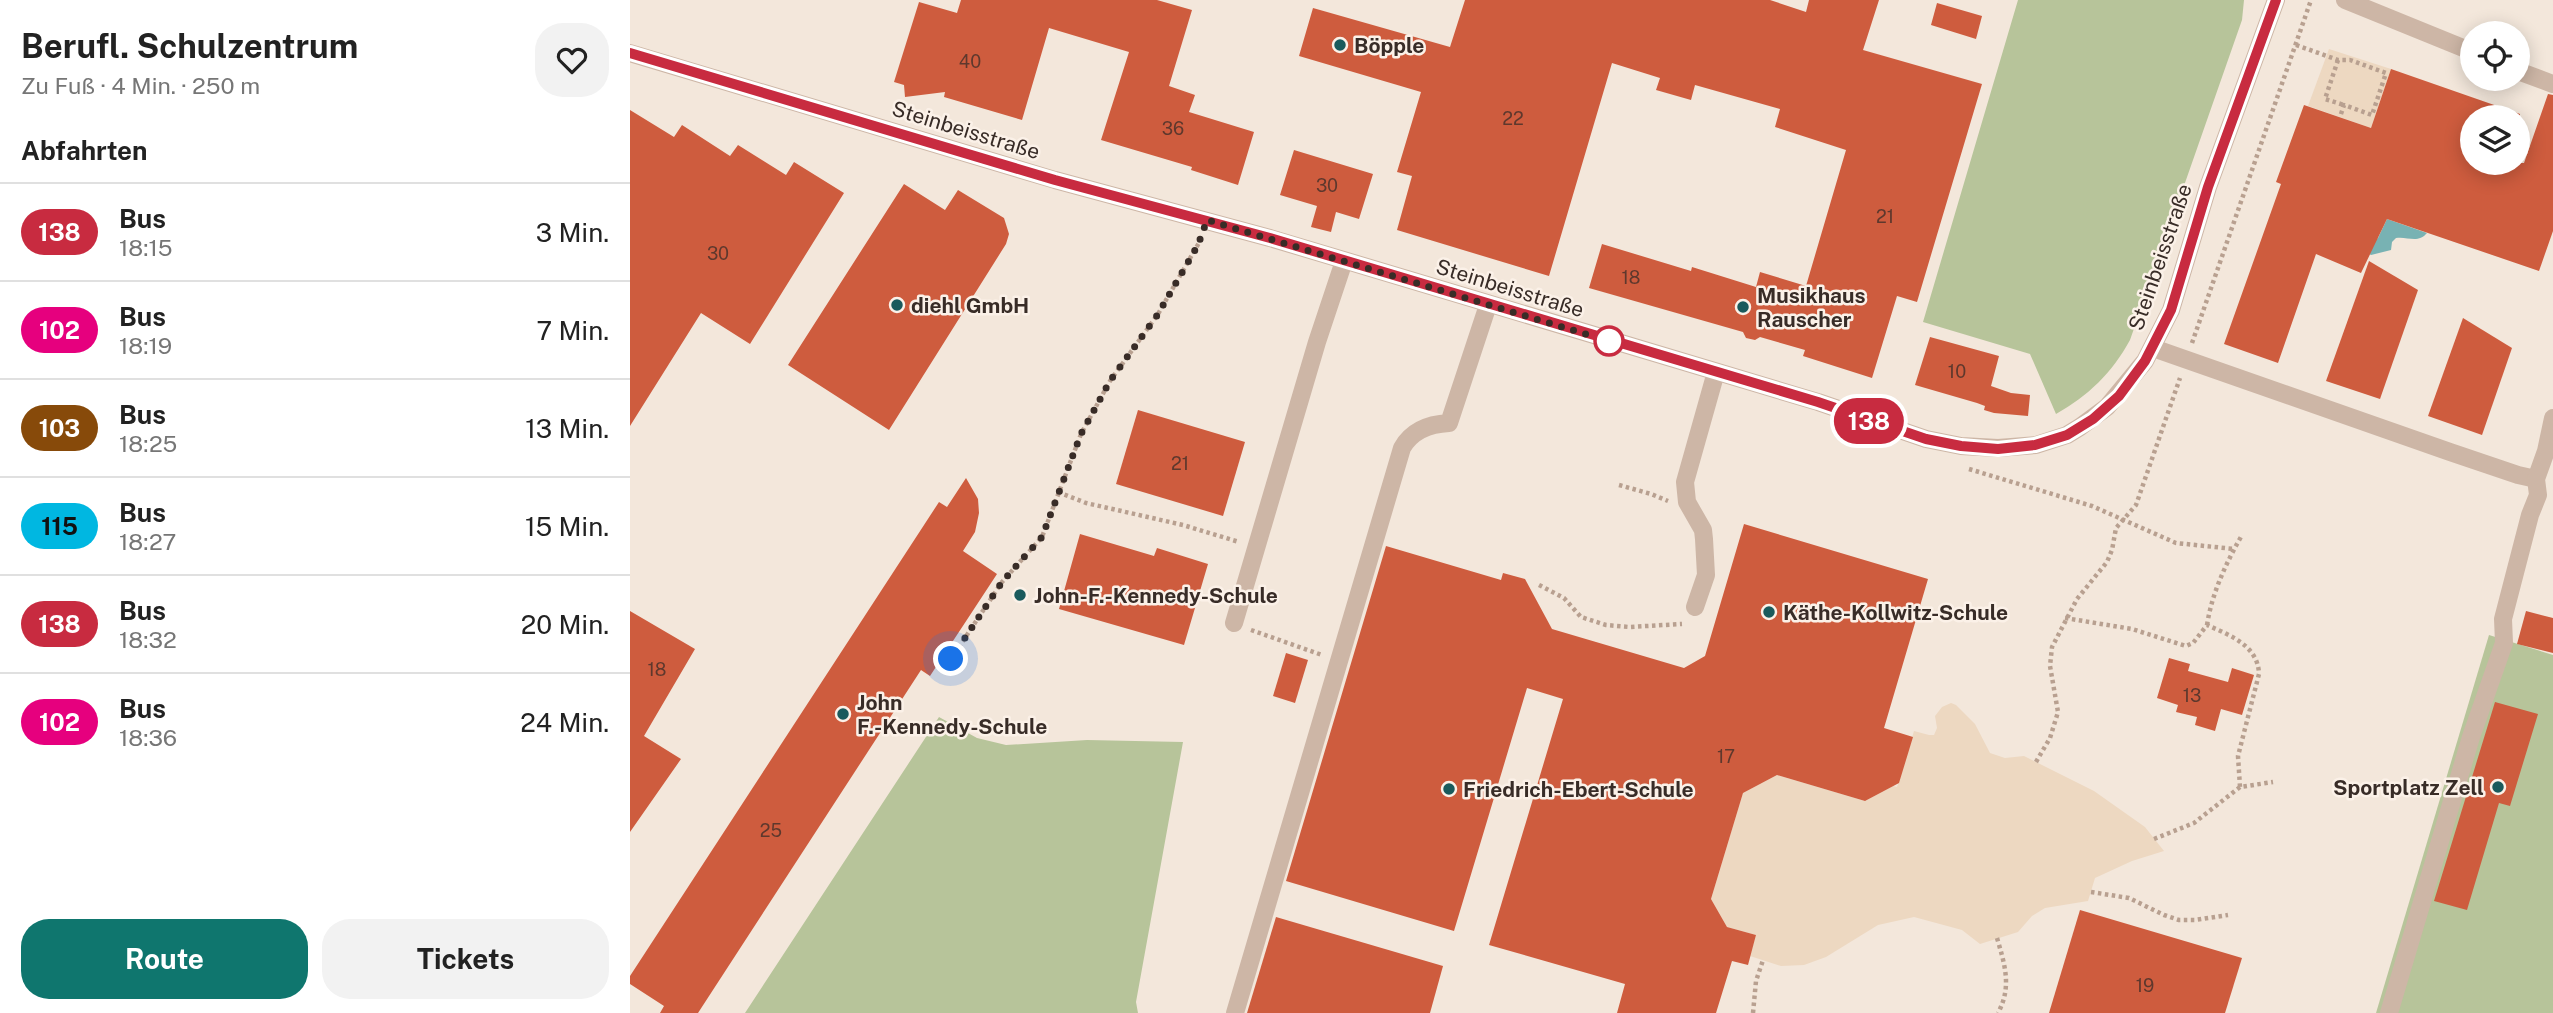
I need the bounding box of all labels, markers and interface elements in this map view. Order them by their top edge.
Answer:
map controls [2460,21,2530,175]
button: locate [2460,21,2530,91]
button: heart [535,23,609,97]
text: Berufl. Schulzentrum [21,27,358,65]
place label: Böpple [1354,33,1424,58]
marker: Böpple [1332,37,1348,53]
house number: 40 [959,51,981,72]
text: Zu Fuß · 4 Min. · 250 m [21,72,260,99]
street label: Steinbeisstraße [889,96,1043,164]
button: layers [2460,105,2530,175]
house number: 22 [1502,108,1524,129]
house number: 36 [1162,118,1184,139]
text: Abfahrten [21,135,147,166]
house number: 30 [1316,175,1338,196]
street label: Steinbeisstraße [2123,180,2197,334]
text: Bus [119,203,166,234]
house number: 21 [1876,206,1894,227]
text: 3 Min. [536,217,609,248]
text: 138 [38,218,81,246]
text: 18:15 [119,234,173,261]
house number: 30 [707,243,729,264]
street label: Steinbeisstraße [1433,254,1587,322]
house number: 18 [1622,267,1640,288]
place label: Musikhaus Rauscher [1757,283,1866,332]
place label: diehl GmbH [911,293,1029,318]
marker: diehl GmbH [889,297,905,313]
marker: Musikhaus Rauscher [1735,299,1751,315]
text: Bus [119,301,166,332]
text: 7 Min. [537,315,609,346]
text: 102 [39,316,80,344]
unlabelled marker [1594,326,1624,356]
text: 18:19 [119,332,172,359]
house number: 10 [1948,361,1966,382]
line badge: 138 [1829,398,1909,444]
text: Bus [119,399,166,430]
text: 138 [1848,407,1890,435]
text: 13 Min. [525,413,609,444]
text: 103 [39,414,80,442]
text: 18:25 [119,430,177,457]
house number: 21 [1171,453,1189,474]
text: Bus [119,497,166,528]
text: 15 Min. [525,511,609,542]
text: 115 [41,512,78,540]
text: 18:27 [119,528,176,555]
place label: John-F.-Kennedy-Schule [1034,583,1278,608]
marker: John-F.-Kennedy-Schule [1012,587,1028,603]
text: Bus [119,595,166,626]
place label: Käthe-Kollwitz-Schule [1783,600,2008,625]
marker: Käthe-Kollwitz-Schule [1761,604,1777,620]
text: 20 Min. [521,609,609,640]
text: 138 [38,610,81,638]
text: 18:32 [119,626,177,653]
your location [933,641,968,676]
house number: 18 [648,659,666,680]
house number: 13 [2183,685,2201,706]
place label: John F.-Kennedy-Schule [857,690,1047,739]
text: Bus [119,693,166,724]
marker: John F.-Kennedy-Schule [835,706,851,722]
text: 24 Min. [520,707,609,738]
text: 102 [39,708,80,736]
text: 18:36 [119,724,177,751]
house number: 17 [1717,746,1735,767]
place label: Sportplatz Zell [2333,775,2484,800]
place label: Friedrich-Ebert-Schule [1463,777,1694,802]
marker: Sportplatz Zell [2490,779,2506,795]
marker: Friedrich-Ebert-Schule [1441,781,1457,797]
house number: 25 [760,820,782,841]
button: Route [21,919,308,999]
button: Tickets [322,919,609,999]
house number: 19 [2136,975,2154,996]

